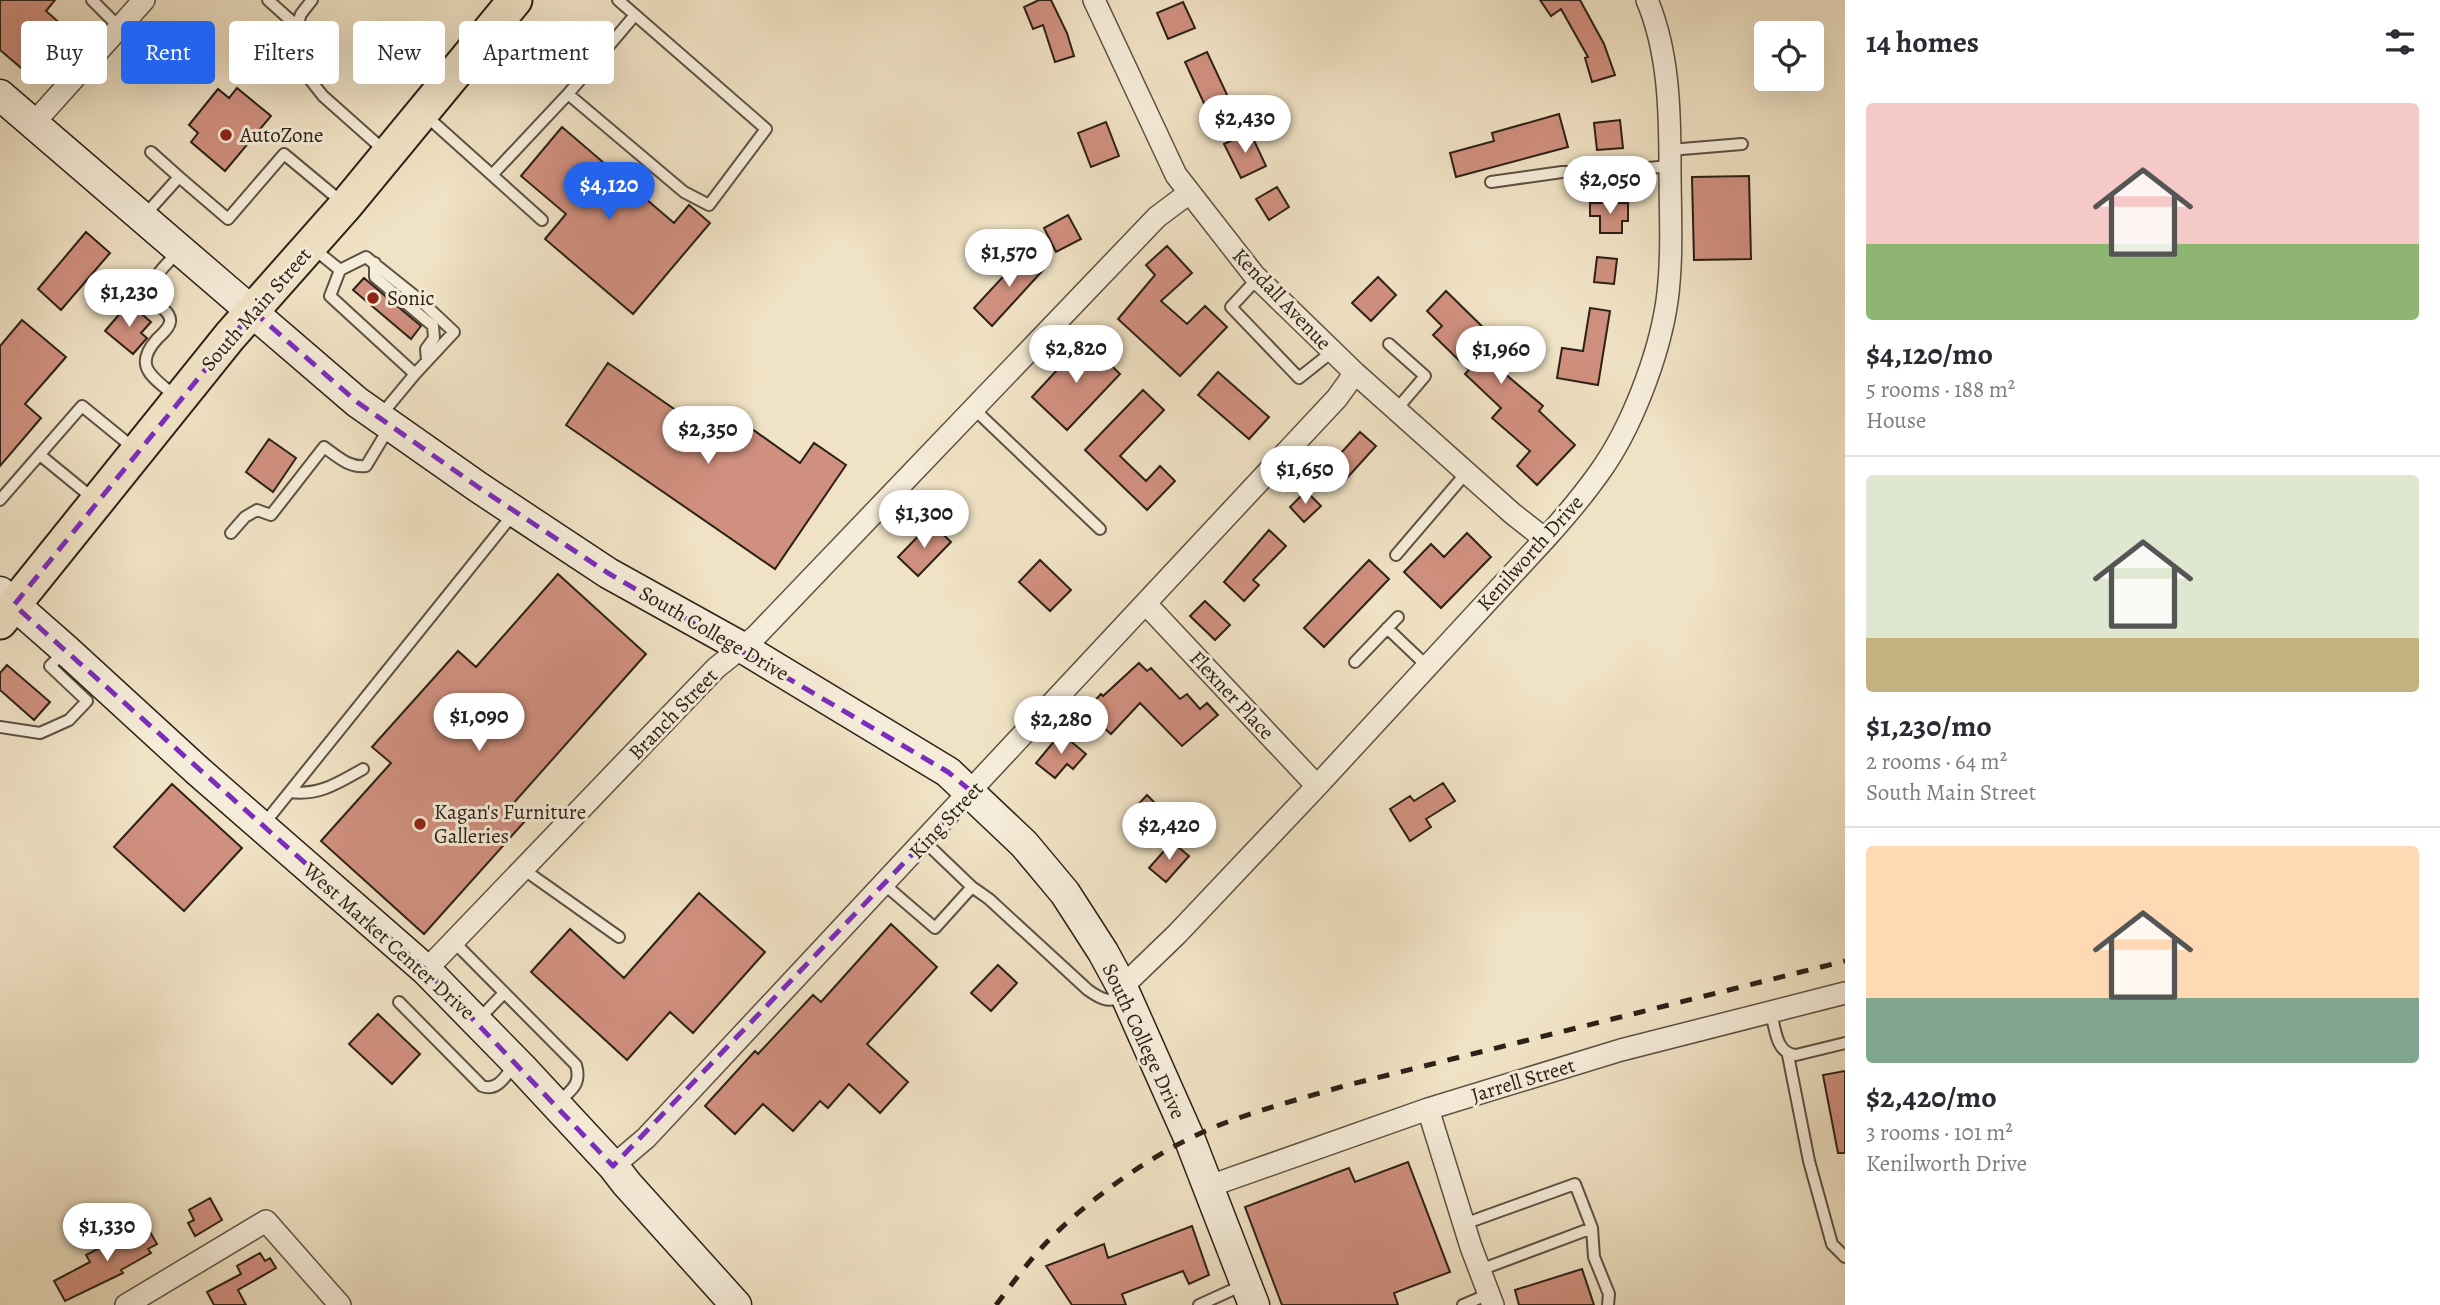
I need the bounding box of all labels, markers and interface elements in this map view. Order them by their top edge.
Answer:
chip: Buy [21,21,107,84]
chip: Rent [121,21,215,84]
chip: Filters [229,21,339,84]
chip: New [353,21,445,84]
chip: Apartment [459,21,614,84]
map controls [1754,21,1824,91]
button: locate [1754,21,1824,91]
text: 14 homes [1866,22,1979,62]
icon: filters [2381,23,2419,61]
pin: $2,430 [1188,96,1302,155]
text: $2,430 [1215,102,1275,133]
place label: AutoZone [239,121,323,149]
marker: AutoZone [218,127,234,143]
icon: home [2080,149,2206,275]
pin: $2,050 [1553,156,1667,216]
pin: $4,120 [552,162,666,222]
text: $2,050 [1580,163,1640,194]
text: $4,120 [580,169,638,200]
pin: $1,570 [952,230,1066,289]
text: $1,570 [981,236,1037,267]
street label: South Main Street [194,241,318,377]
street label: Kendall Avenue [1226,242,1338,356]
pin: $1,230 [72,270,186,329]
text: $1,230 [100,276,158,307]
place label: Sonic [387,284,435,312]
marker: Sonic [365,290,381,306]
pin: $2,820 [1019,326,1133,385]
pin: $1,960 [1444,326,1558,386]
text: $2,820 [1045,332,1107,363]
text: $1,960 [1472,333,1530,364]
text: $4,120/mo [1866,334,1993,374]
text: 5 rooms · 188 m² [1866,374,2015,405]
text: House [1866,405,1926,436]
pin: $2,350 [651,406,765,466]
text: $2,350 [678,413,738,444]
pin: $1,650 [1248,447,1362,506]
text: $1,650 [1276,453,1334,484]
street label: Kenilworth Drive [1470,489,1590,617]
pin: $1,300 [867,490,981,550]
text: $1,300 [895,497,953,528]
icon: home [2080,521,2206,647]
street label: South College Drive [634,579,794,687]
street label: Flexner Place [1183,644,1281,746]
street label: Branch Street [622,662,724,766]
pin: $1,090 [422,694,536,753]
pin: $2,280 [1004,696,1118,756]
text: $1,090 [450,700,508,731]
text: $2,280 [1030,703,1092,734]
text: $1,230/mo [1866,706,1992,746]
text: 2 rooms · 64 m² [1866,746,2007,777]
street label: King Street [903,775,989,865]
text: South Main Street [1866,777,2036,808]
place label: Kagan's Furniture Galleries [434,798,586,850]
pin: $2,420 [1112,802,1226,862]
text: $2,420 [1138,809,1200,840]
marker: Kagan's Furniture Galleries [412,816,428,832]
street label: West Market Center Drive [296,856,481,1026]
icon: home [2080,892,2206,1018]
street label: South College Drive [1096,959,1192,1123]
street label: Jarrell Street [1468,1051,1578,1109]
text: $2,420/mo [1866,1077,1997,1117]
text: 3 rooms · 101 m² [1866,1117,2013,1148]
text: Kenilworth Drive [1866,1148,2027,1179]
pin: $1,330 [50,1204,164,1263]
text: $1,330 [79,1210,135,1241]

